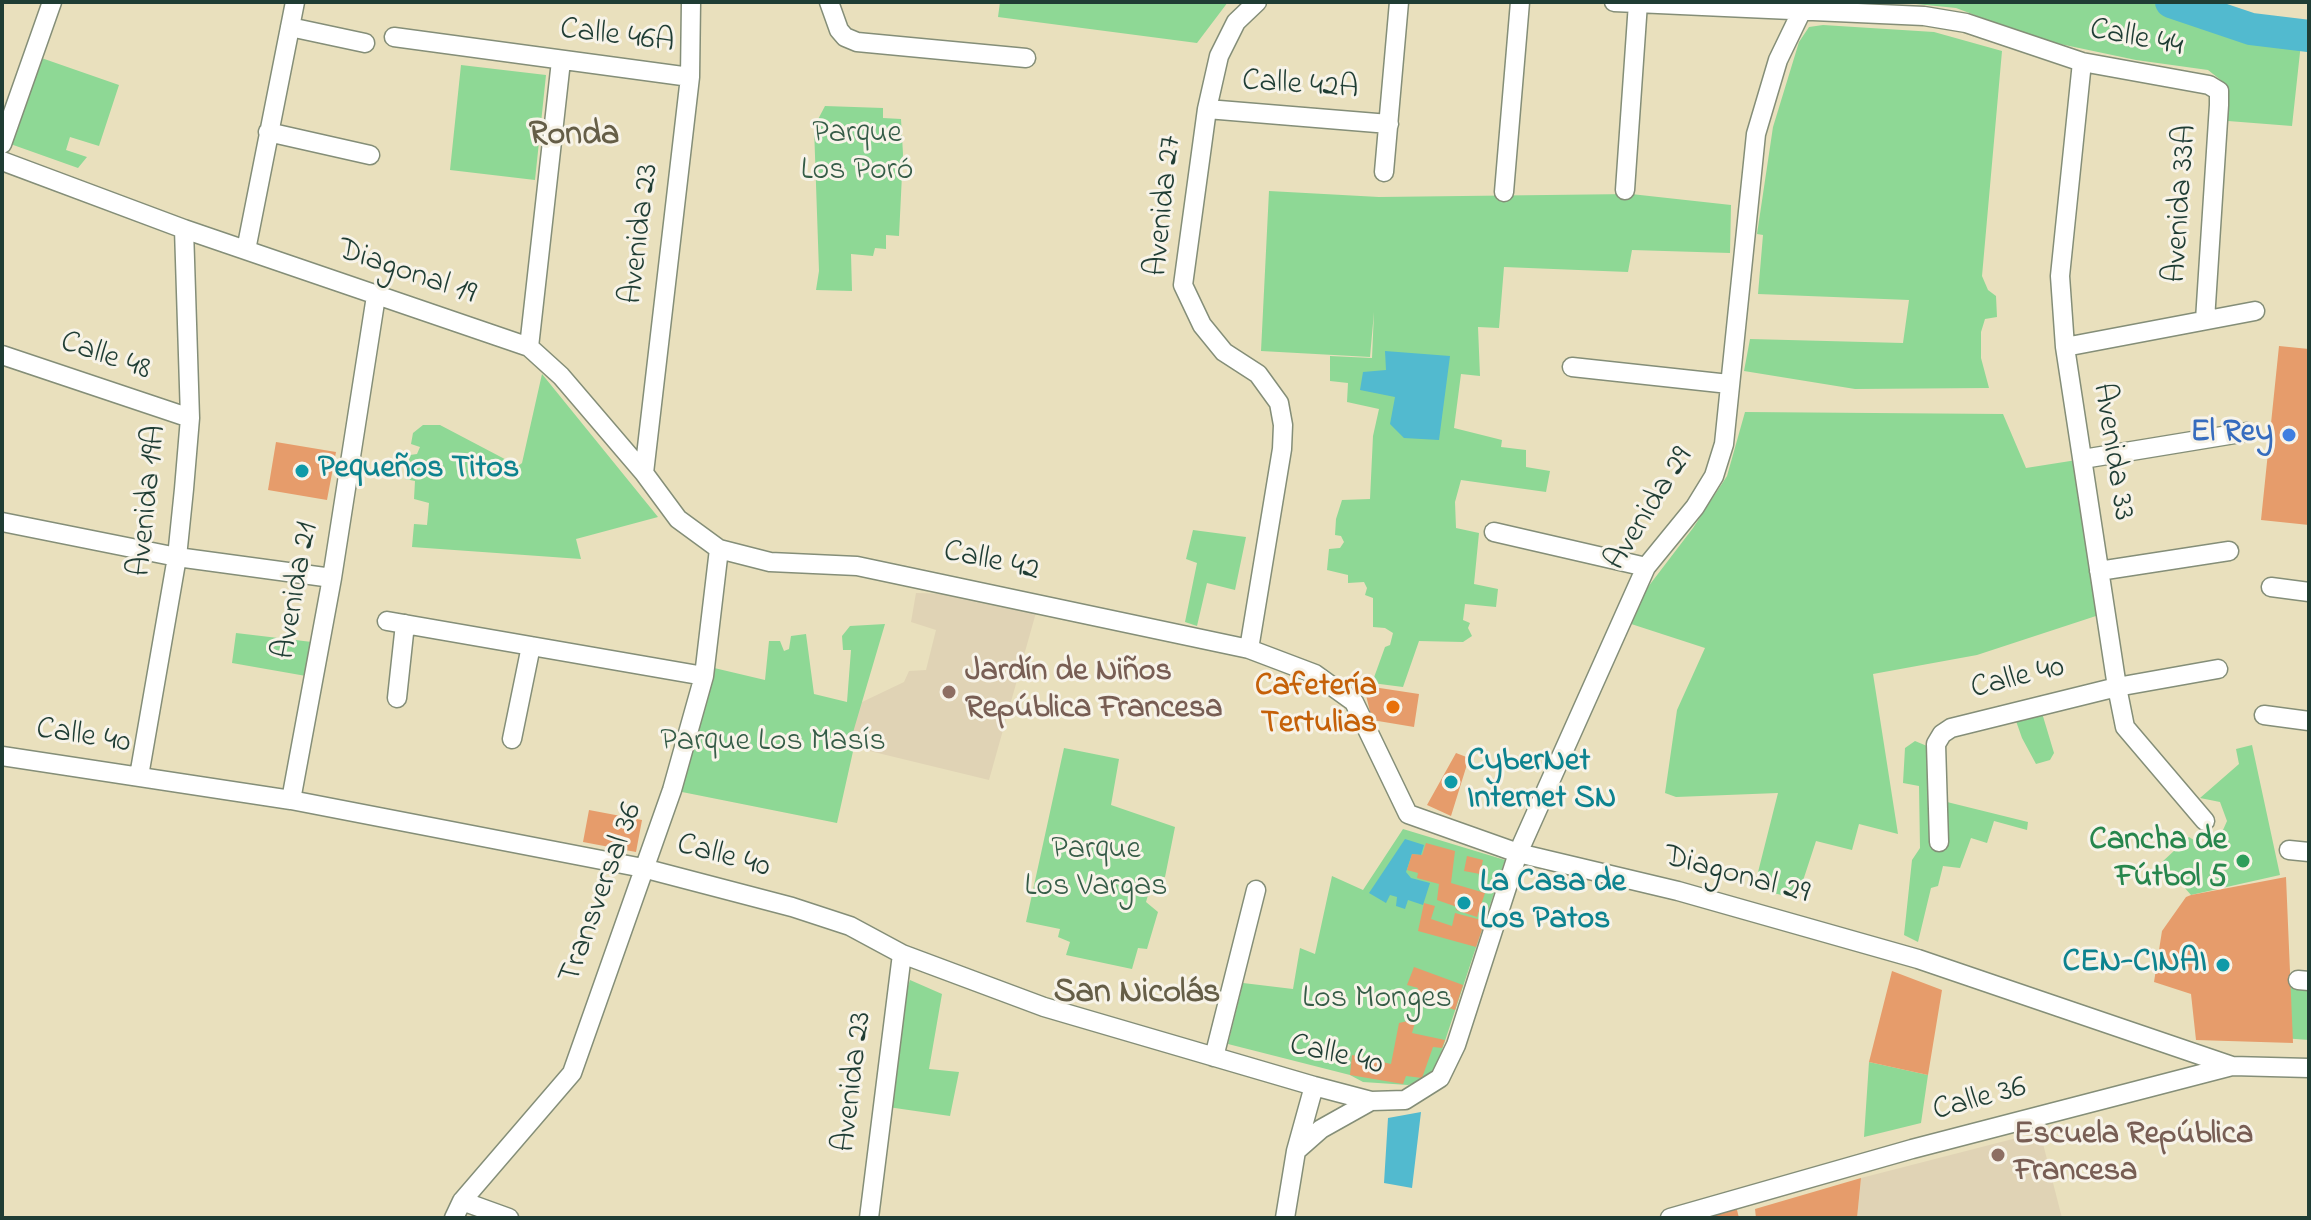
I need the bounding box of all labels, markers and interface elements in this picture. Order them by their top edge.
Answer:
street label: Calle 46A [558,12,676,64]
street label: Calle 44 [2086,12,2186,68]
street label: Calle 42A [1240,64,1360,110]
district label: Ronda [529,117,619,157]
park label: Parque Los Poró [801,117,913,192]
street label: Avenida 33A [2158,124,2208,284]
street label: Avenida 27 [1140,134,1192,278]
street label: Avenida 23 [614,162,670,306]
street label: Diagonal 19 [332,232,480,316]
street label: Calle 48 [55,325,155,391]
street label: Avenida 33 [2081,381,2141,523]
place label: El Rey [2190,416,2273,454]
street label: Avenida 19A [123,424,177,578]
marker: El Rey [2280,426,2298,444]
street label: Avenida 29 [1598,441,1704,579]
place label: Pequeños Titos [318,452,519,490]
marker: Pequeños Titos [293,462,311,480]
street label: Avenida 21 [267,520,329,662]
street label: Calle 42 [940,534,1042,592]
street label: Calle 40 [1967,650,2069,710]
place label: Jardín de Niños República Francesa [965,655,1222,730]
place label: Cafetería Tertulias [1255,670,1377,745]
marker: Jardín de Niños República Francesa [940,683,958,701]
marker: Cafetería Tertulias [1384,698,1402,716]
street label: Calle 40 [33,712,133,764]
park label: Parque Los Masís [660,725,886,763]
place label: CyberNet Internet SN [1467,745,1616,820]
marker: CyberNet Internet SN [1442,773,1460,791]
street label: Transversal 36 [553,798,653,990]
place label: Cancha de Fútbol 5 [2089,824,2227,899]
street label: Calle 40 [672,827,774,889]
park label: Parque Los Vargas [1025,833,1167,908]
street label: Diagonal 29 [1659,839,1813,915]
marker: Cancha de Fútbol 5 [2234,852,2252,870]
place label: La Casa de Los Patos [1480,866,1626,941]
marker: La Casa de Los Patos [1455,894,1473,912]
place label: CEN-CINAI [2063,946,2207,984]
marker: CEN-CINAI [2214,956,2232,974]
district label: San Nicolás [1054,975,1220,1015]
park label: Los Monges [1302,982,1452,1020]
street label: Avenida 23 [827,1010,883,1154]
street label: Calle 40 [1285,1028,1387,1086]
street label: Calle 36 [1929,1070,2031,1132]
place label: Escuela República Francesa [2014,1118,2253,1193]
marker: Escuela República Francesa [1989,1146,2007,1164]

